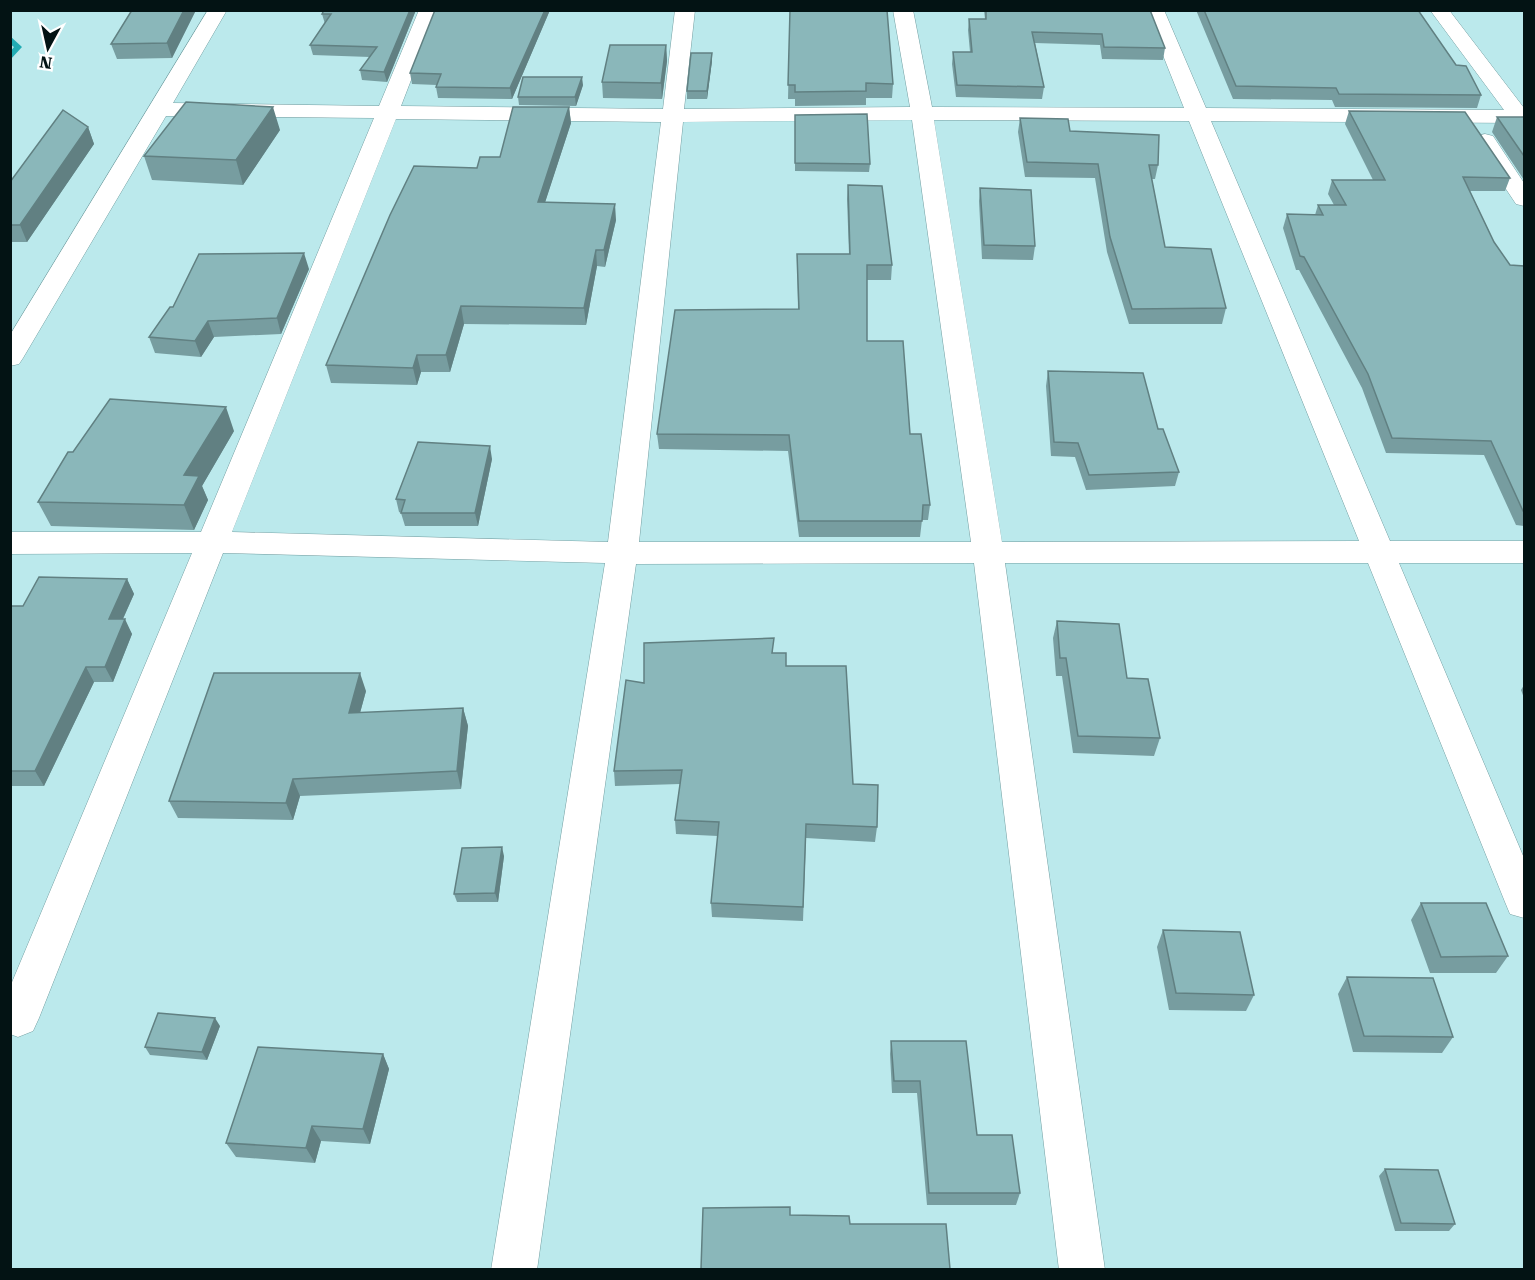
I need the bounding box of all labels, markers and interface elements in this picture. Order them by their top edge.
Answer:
north arrow [18,18,78,78]
text: N [39,52,53,73]

